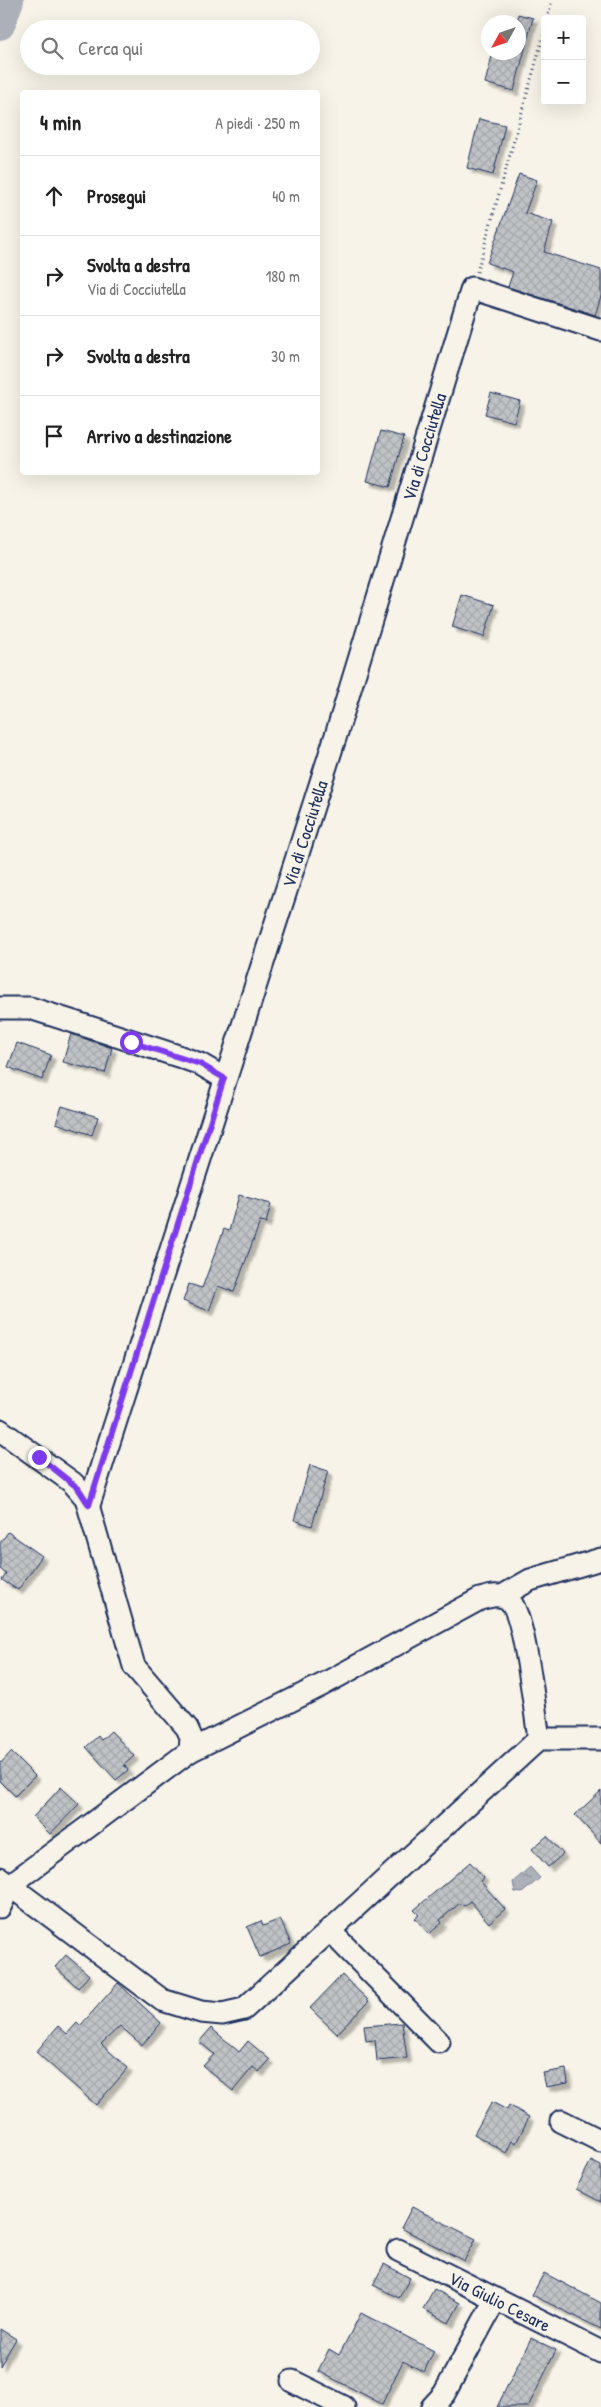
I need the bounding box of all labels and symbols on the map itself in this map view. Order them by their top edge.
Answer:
north arrow [481,15,526,60]
street label: Via di Cocciutella [396,390,452,504]
street label: Via di Cocciutella [275,777,333,890]
route start [120,1031,143,1054]
route end [28,1446,51,1469]
street label: Via Giulio Cesare [445,2265,555,2337]

